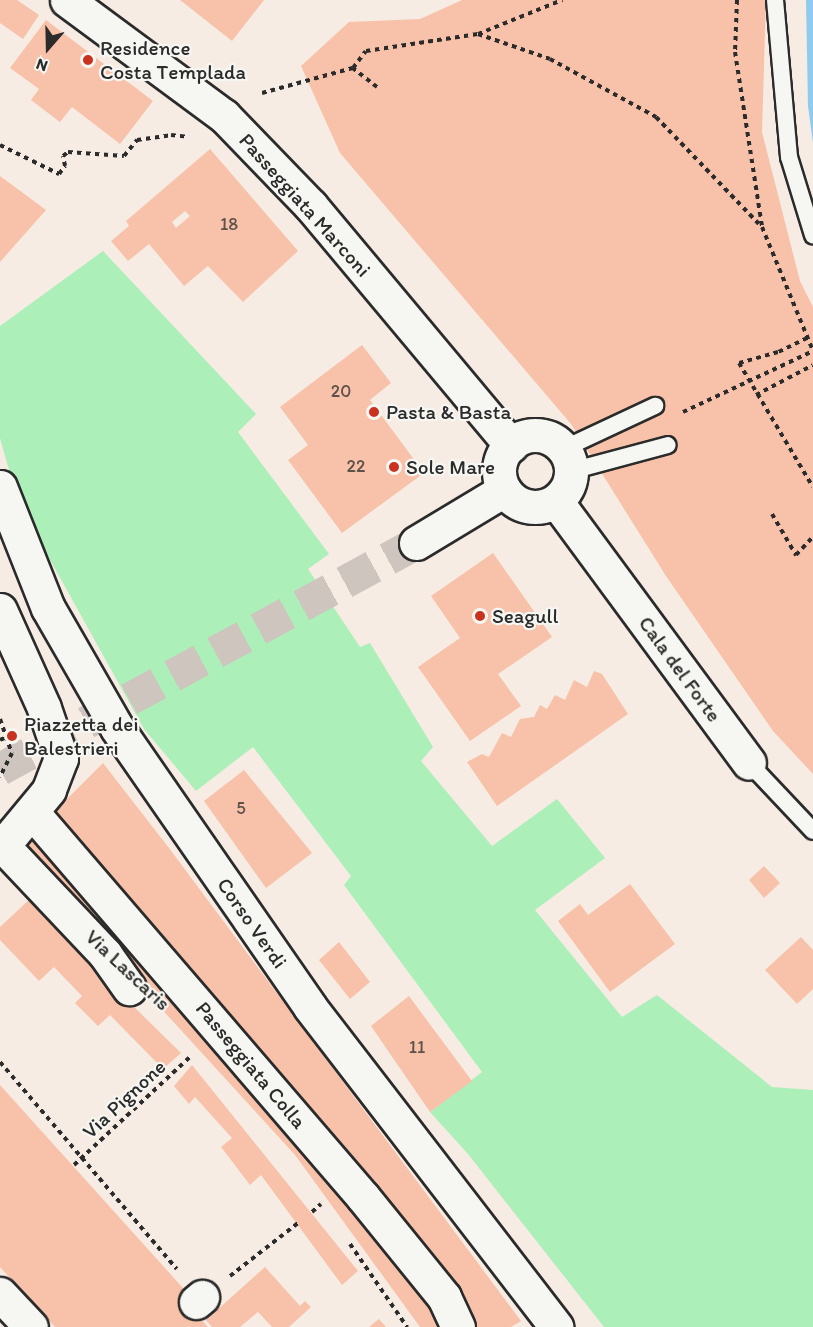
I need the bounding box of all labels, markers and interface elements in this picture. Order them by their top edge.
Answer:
north arrow [18,18,78,78]
place label: Residence Costa Templada [100,35,243,85]
marker: Residence Costa Templada [81,53,95,67]
text: N [33,55,50,76]
street label: Passeggiata Marconi [234,128,376,282]
house number: 18 [220,213,238,235]
house number: 20 [331,380,351,402]
place label: Pasta & Basta [386,399,511,425]
marker: Pasta & Basta [367,405,381,419]
place label: Sole Mare [406,454,495,480]
house number: 22 [347,455,365,477]
marker: Sole Mare [387,460,401,474]
place label: Seagull [492,603,558,629]
marker: Seagull [473,609,487,623]
street label: Cala del Forte [633,611,727,727]
place label: Piazzetta dei Balestrieri [24,711,139,761]
marker: Piazzetta dei Balestrieri [5,729,19,743]
house number: 5 [236,797,246,819]
street label: Corso Verdi [212,873,292,973]
street label: Via Lascaris [80,924,176,1016]
street label: Passeggiata Colla [191,996,311,1134]
house number: 11 [409,1036,425,1058]
street label: Via Pignone [77,1054,171,1144]

